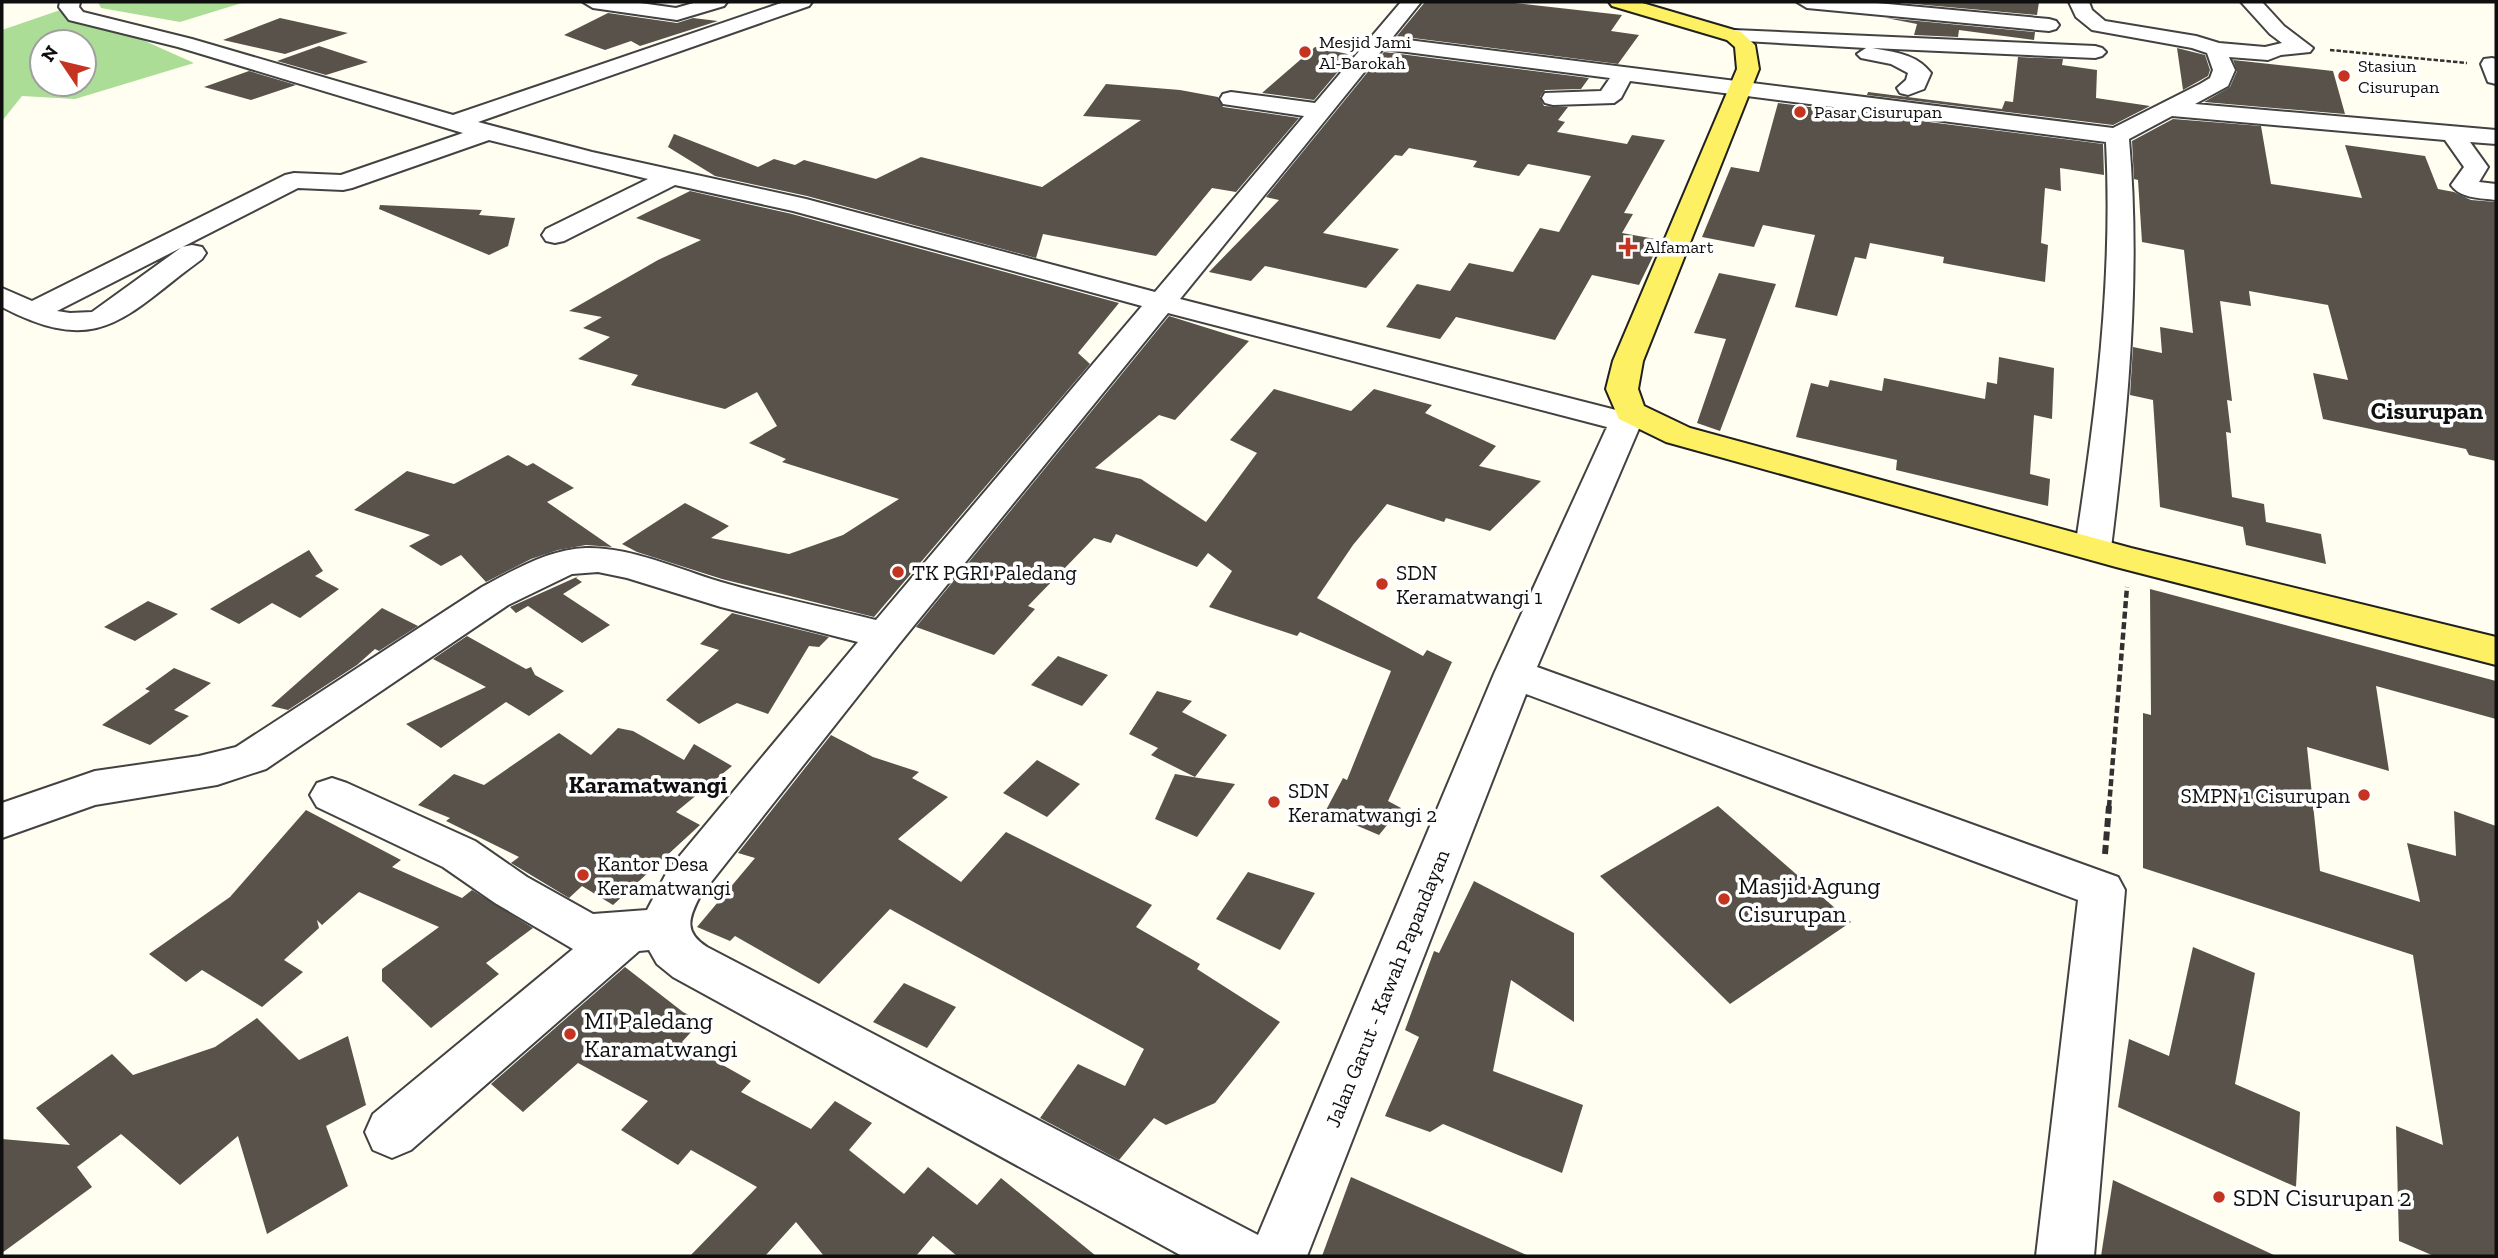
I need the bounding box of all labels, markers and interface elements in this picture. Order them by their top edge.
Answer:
north arrow [28,28,98,98]
place label: Mesjid Jami Al-Barokah [1319,31,1411,74]
text: N [36,41,63,66]
marker: Mesjid Jami Al-Barokah [1297,44,1313,60]
place label: Stasiun Cisurupan [2358,55,2440,98]
marker: Stasiun Cisurupan [2336,68,2352,84]
place label: Pasar Cisurupan [1814,101,1943,123]
marker: Pasar Cisurupan [1792,104,1808,120]
place label: Alfamart [1644,236,1714,258]
marker: Alfamart [1618,237,1638,257]
district label: Cisurupan [2371,396,2483,425]
place label: TK PGRI Paledang [912,560,1077,585]
place label: SDN Keramatwangi 1 [1396,560,1542,609]
marker: TK PGRI Paledang [890,564,906,580]
marker: SDN Keramatwangi 1 [1374,576,1390,592]
district label: Karamatwangi [568,770,728,799]
place label: SDN Keramatwangi 2 [1288,778,1437,827]
place label: SMPN 1 Cisurupan [2181,783,2350,808]
marker: SMPN 1 Cisurupan [2356,787,2372,803]
marker: SDN Keramatwangi 2 [1266,794,1282,810]
street label: Jalan Garut - Kawah Papandayan [1320,846,1454,1130]
place label: Kantor Desa Keramatwangi [597,851,731,900]
marker: Kantor Desa Keramatwangi [575,867,591,883]
place label: Masjid Agung Cisurupan [1738,871,1880,928]
marker: Masjid Agung Cisurupan [1716,891,1732,907]
place label: MI Paledang Karamatwangi [584,1006,738,1063]
marker: MI Paledang Karamatwangi [562,1026,578,1042]
place label: SDN Cisurupan 2 [2233,1183,2412,1212]
marker: SDN Cisurupan 2 [2211,1189,2227,1205]

